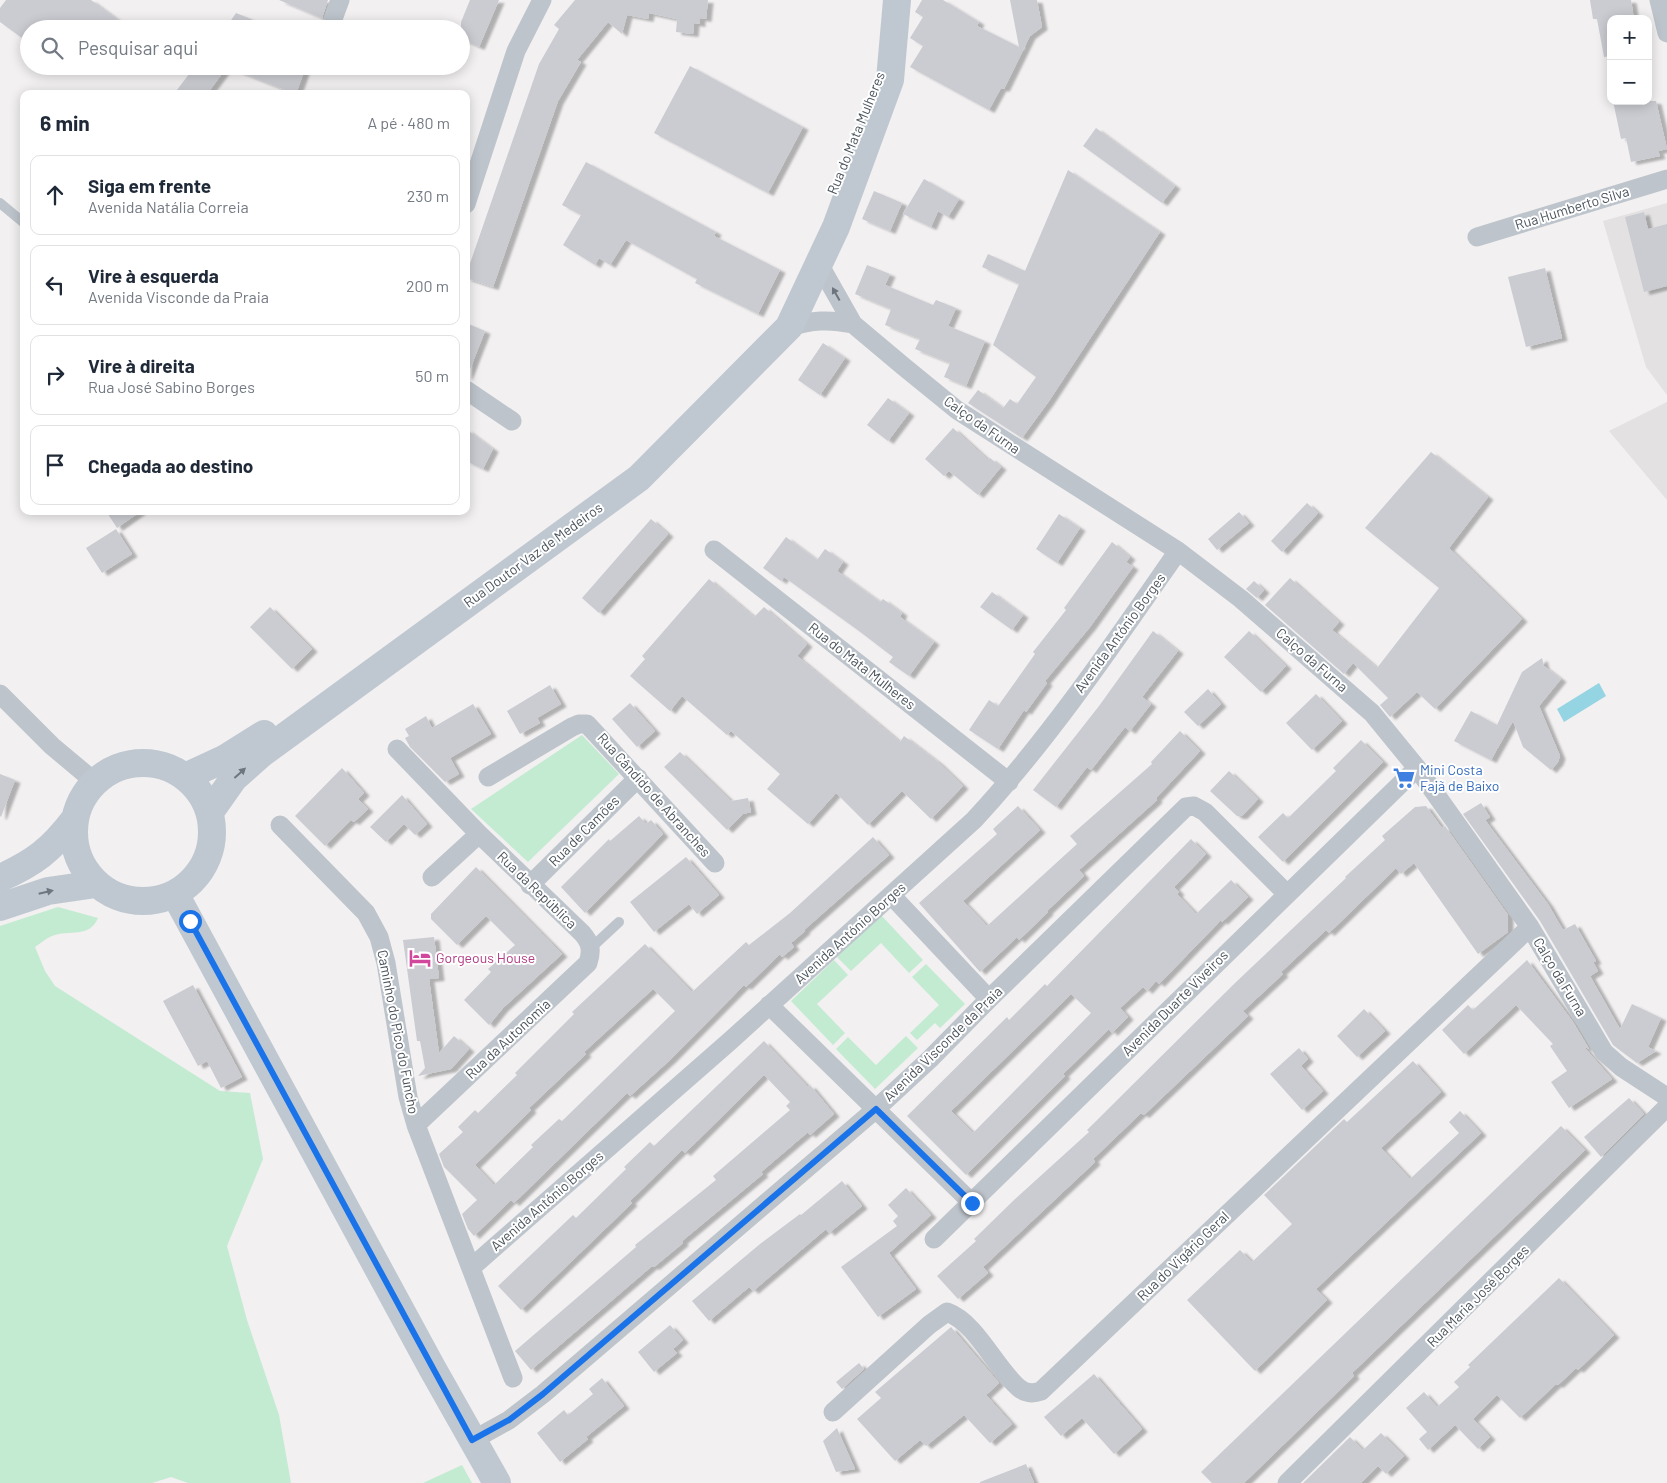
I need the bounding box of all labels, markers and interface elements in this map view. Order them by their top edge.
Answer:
map controls [1607,15,1652,105]
button: + [1607,15,1652,60]
search box [20,20,470,75]
icon: search [38,34,66,62]
text: Pesquisar aqui [78,36,198,59]
button: − [1607,60,1652,105]
street label: Rua do Mata Mulheres [823,69,888,197]
text: 6 min [40,110,90,135]
text: A pé · 480 m [367,113,450,132]
text: Siga em frente [88,174,211,197]
icon: ahead [41,181,69,209]
street label: Rua Humberto Silva [1513,182,1631,233]
text: 230 m [407,186,449,205]
text: Avenida Natália Correia [88,197,249,216]
text: Vire à esquerda [88,264,219,287]
icon: left [41,271,69,299]
text: 200 m [406,276,449,295]
text: Avenida Visconde da Praia [88,287,269,306]
one-way arrow [832,287,840,302]
text: Vire à direita [88,354,195,377]
icon: right [41,361,69,389]
text: 50 m [415,366,449,385]
text: Rua José Sabino Borges [88,377,255,396]
street label: Calço da Furna [941,392,1024,457]
icon: arrive [41,451,69,479]
text: Chegada ao destino [88,454,253,477]
street label: Rua Doutor Vaz de Medeiros [460,498,606,611]
street label: Avenida António Borges [1071,569,1169,696]
street label: Rua do Mata Mulheres [805,619,919,713]
street label: Calço da Furna [1273,624,1352,695]
street label: Rua Cândido de Abranches [594,729,715,860]
place label: Mini Costa Fajã de Baixo [1420,761,1499,794]
supermarket icon: Mini Costa Fajã de Baixo [1391,765,1417,791]
one-way arrow [233,767,245,779]
street label: Rua de Camões [545,792,623,869]
street label: Rua da República [494,847,581,932]
street label: Avenida António Borges [791,878,909,987]
one-way arrow [39,888,54,896]
route start [179,910,202,933]
street label: Calço da Furna [1530,934,1591,1019]
hotel icon: Gorgeous House [407,945,433,971]
street label: Avenida Duarte Viveiros [1118,946,1231,1059]
street label: Caminho do Pico do Funcho [374,948,423,1115]
place label: Gorgeous House [436,949,535,966]
street label: Avenida Visconde da Praia [880,983,1005,1105]
street label: Rua da Autonomia [462,995,554,1082]
street label: Avenida António Borges [487,1147,607,1254]
route end [961,1192,984,1215]
street label: Rua do Vigário Geral [1133,1207,1232,1304]
street label: Rua Maria José Borges [1423,1241,1532,1350]

